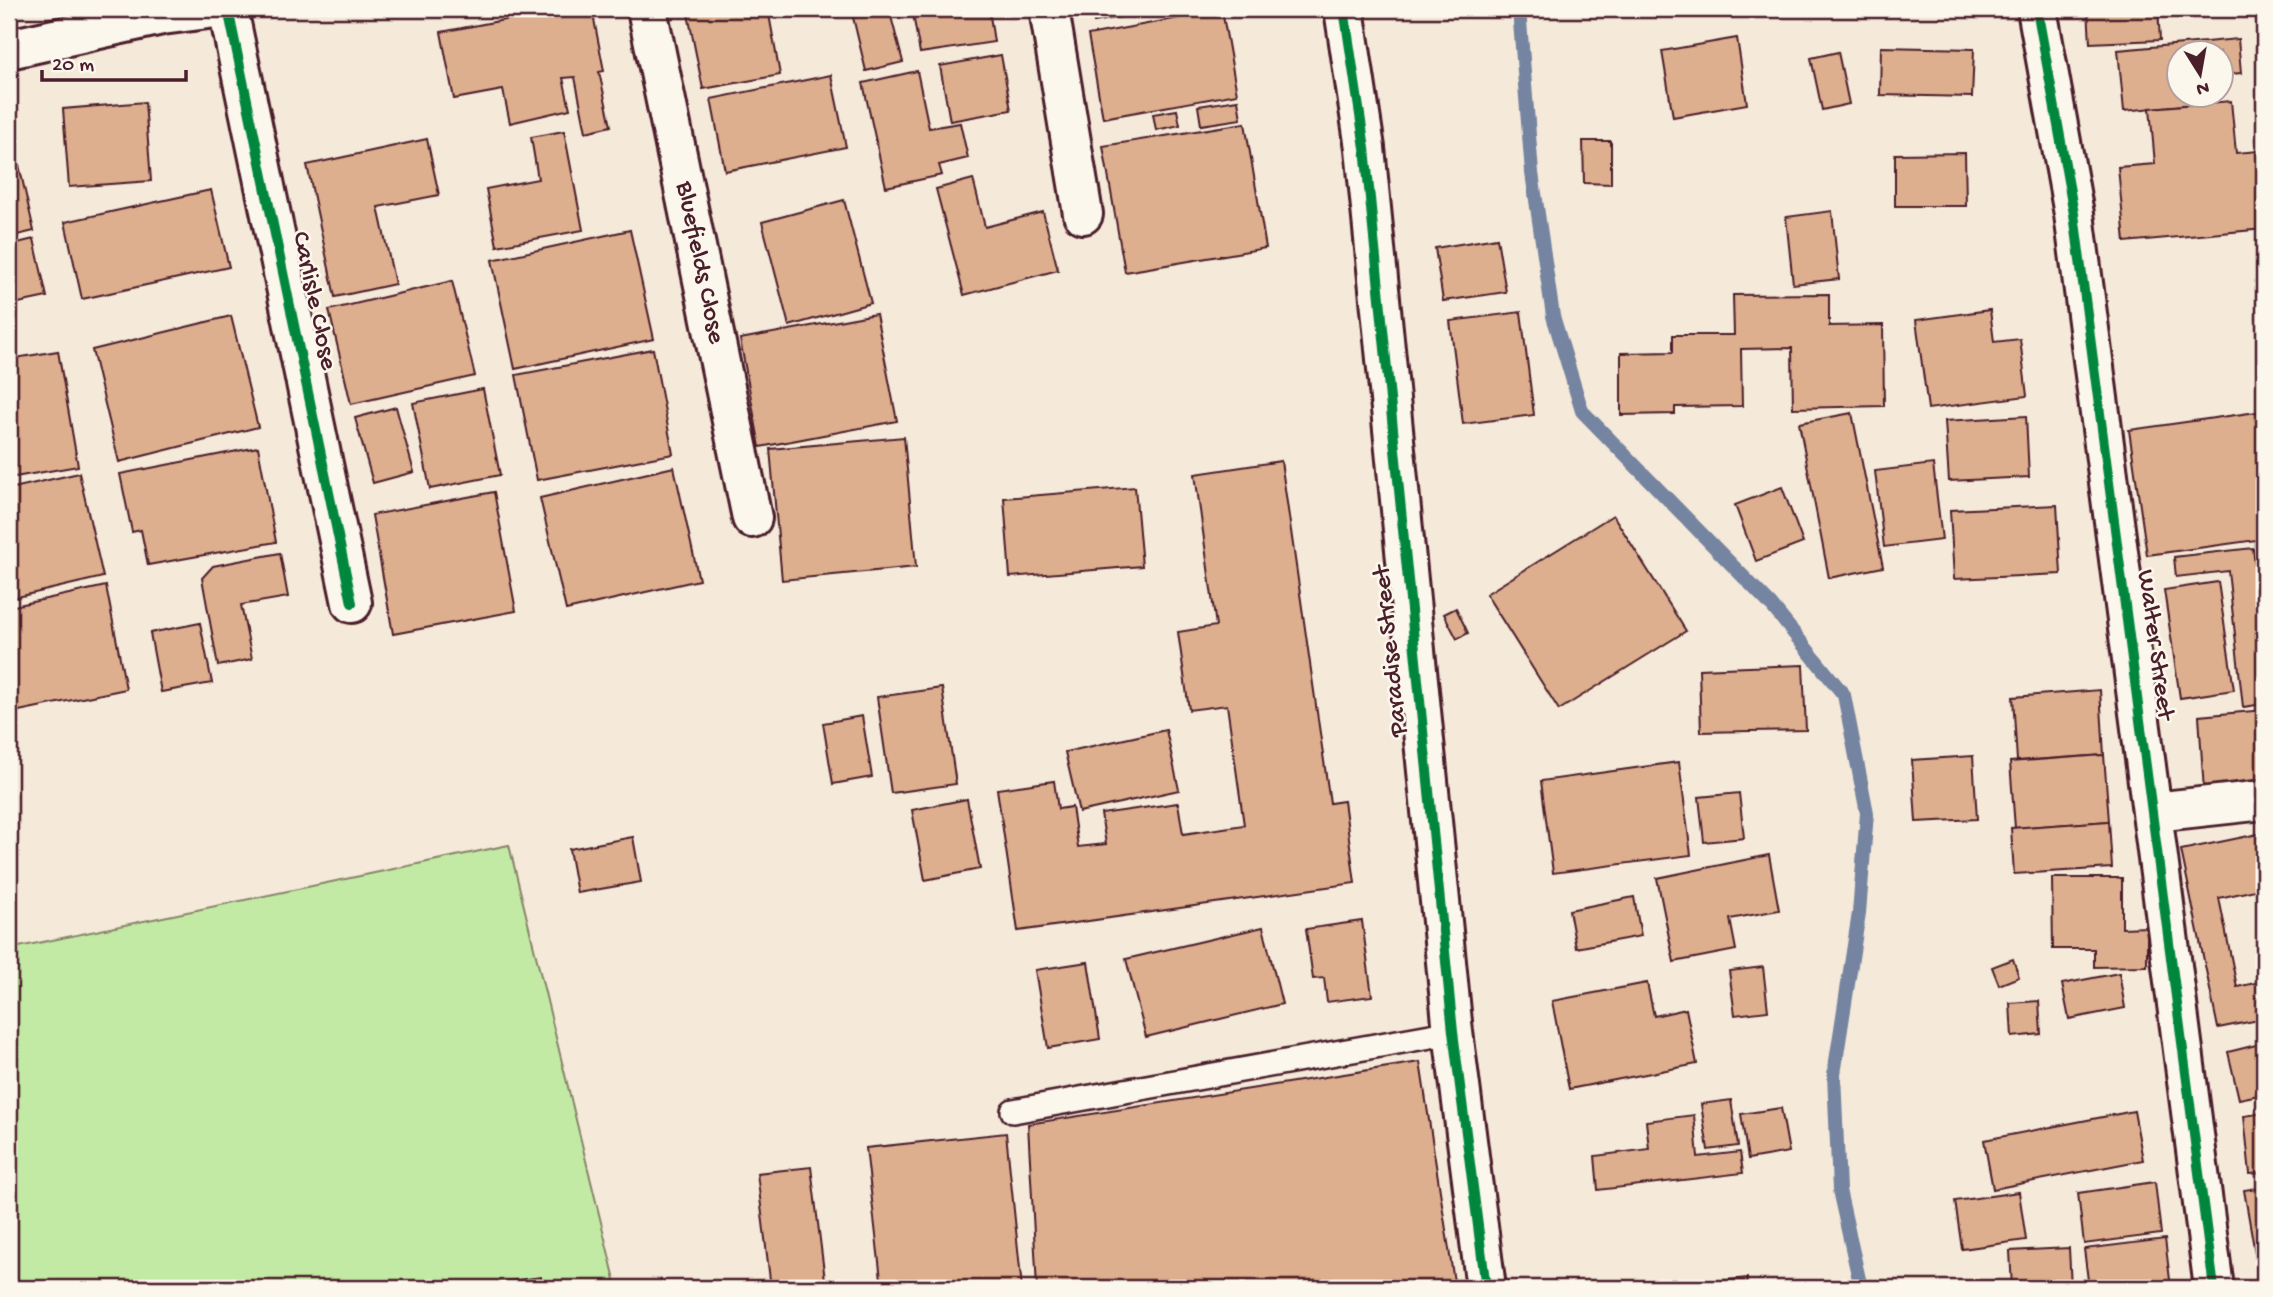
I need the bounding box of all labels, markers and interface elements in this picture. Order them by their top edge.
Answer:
scale bar [42,38,186,82]
north arrow [2164,38,2234,108]
text: 20 m [52,54,94,79]
text: N [2194,75,2211,100]
street label: Bluefields Close [667,178,731,347]
street label: Carlisle Close [283,229,343,373]
street label: Paradise Street [1367,562,1416,739]
street label: Walter Street [2128,568,2180,724]

